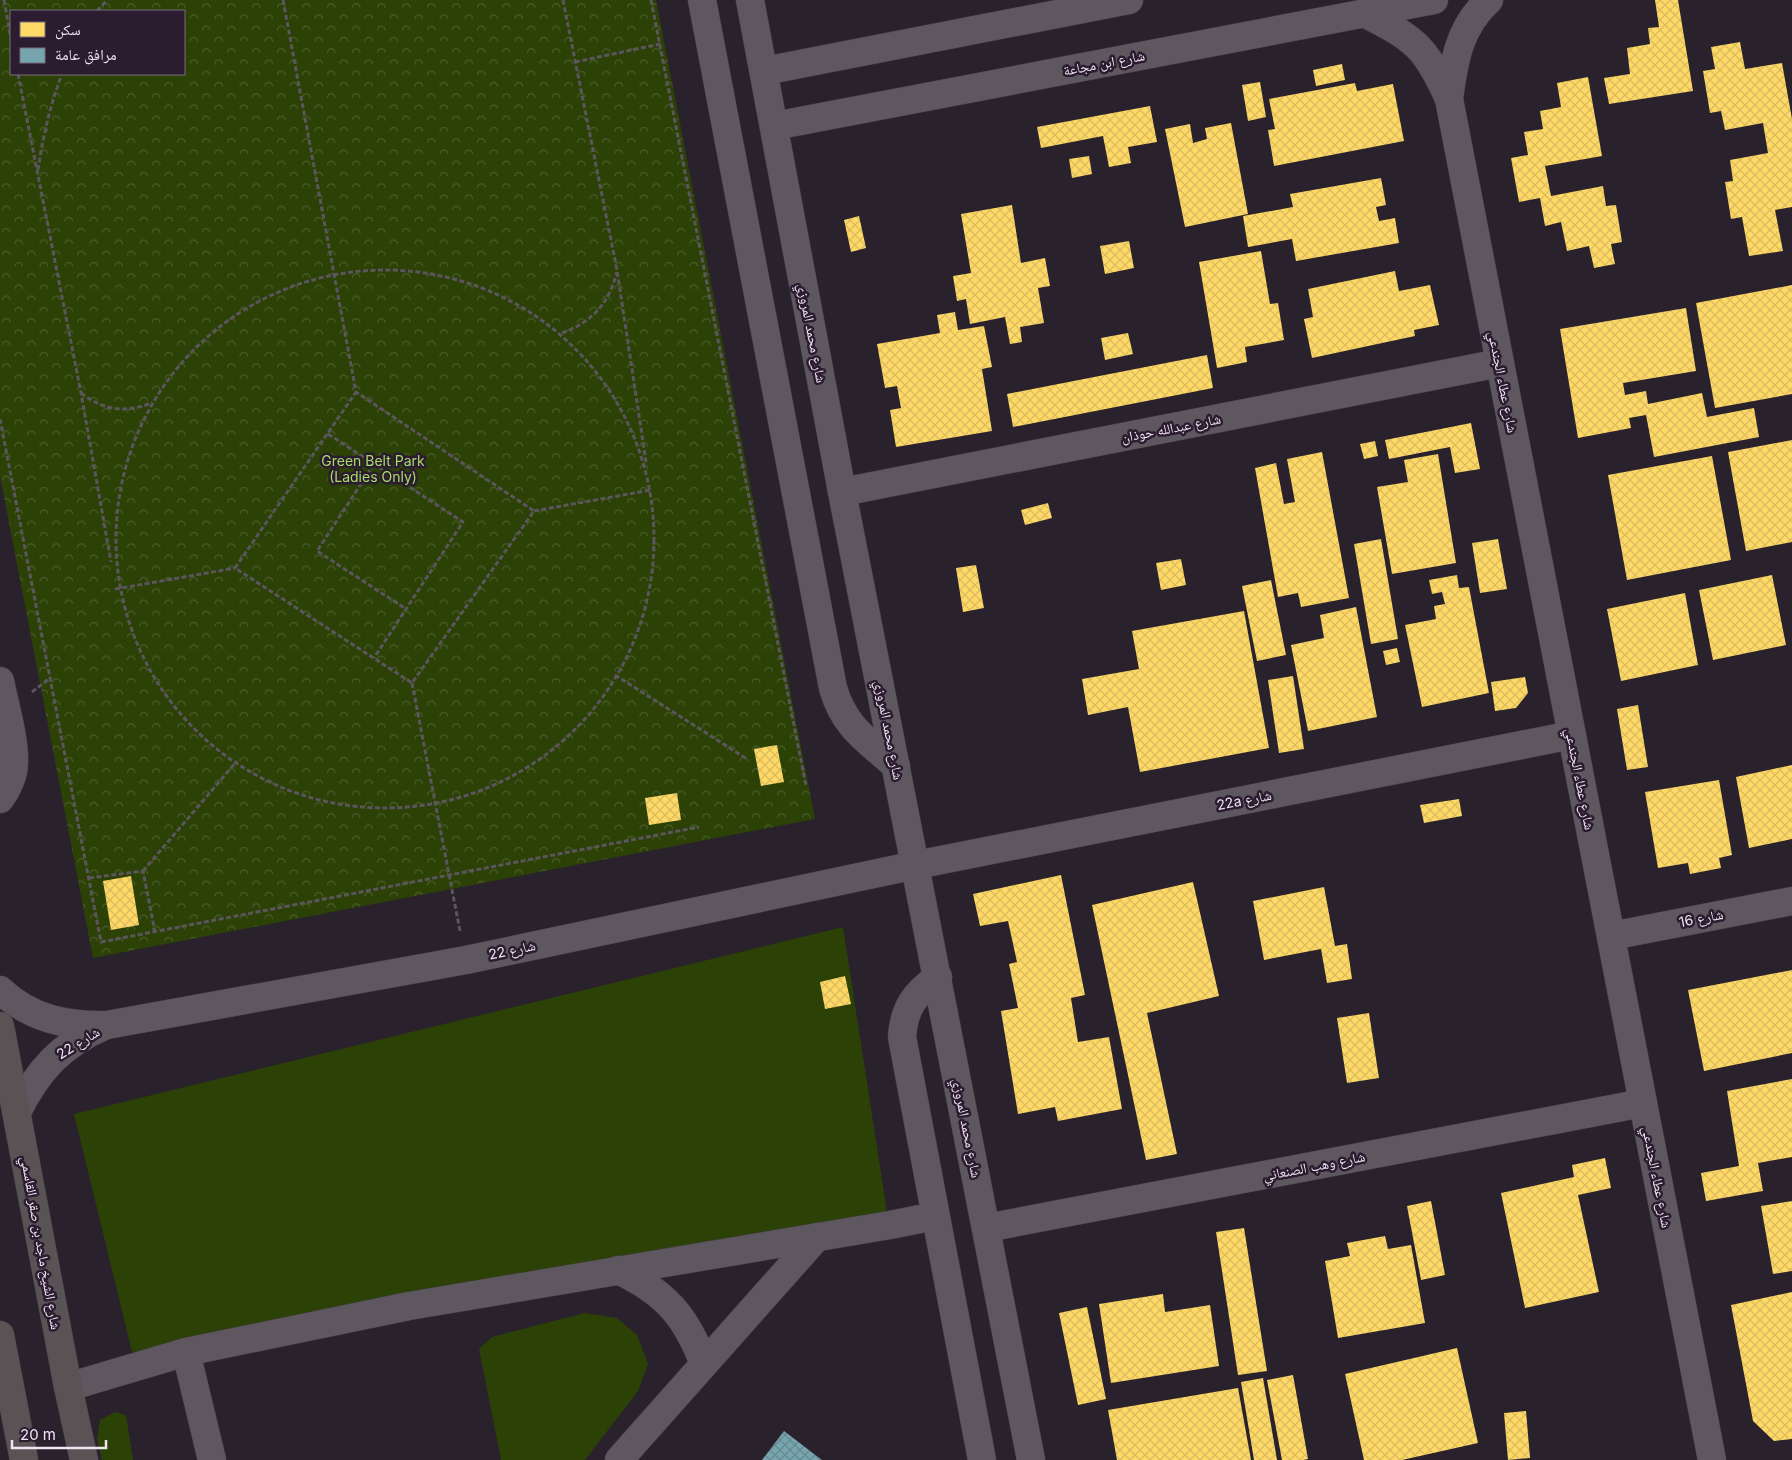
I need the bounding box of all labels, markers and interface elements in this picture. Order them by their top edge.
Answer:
legend [10,10,185,75]
text: سكن [55,20,81,40]
text: مرافق عامة [55,45,117,65]
street label: شارع ابن مجاعة [1062,46,1146,81]
street label: شارع محمد المروزي [791,282,830,385]
street label: شارع عطاء الجندعي [1482,330,1522,435]
street label: شارع عبدالله حوذان [1120,410,1223,447]
park label: Green Belt Park (Ladies Only) [321,452,425,485]
street label: شارع محمد المروزي [868,679,907,782]
street label: شارع عطاء الجندعي [1559,727,1599,832]
street label: 22a شارع [1215,786,1273,815]
street label: شارع 16 [1677,905,1725,932]
street label: شارع 22 [487,936,537,965]
street label: شارع 22 [53,1023,103,1064]
street label: شارع محمد المروزي [946,1077,985,1180]
street label: شارع عطاء الجندعي [1636,1125,1676,1230]
street label: شارع وهب الصنعاني [1261,1147,1367,1187]
street label: شارع الشيخ ماجد بن صقر القاسمي [14,1155,65,1332]
scale bar [12,1418,106,1450]
text: 20 m [20,1425,56,1444]

